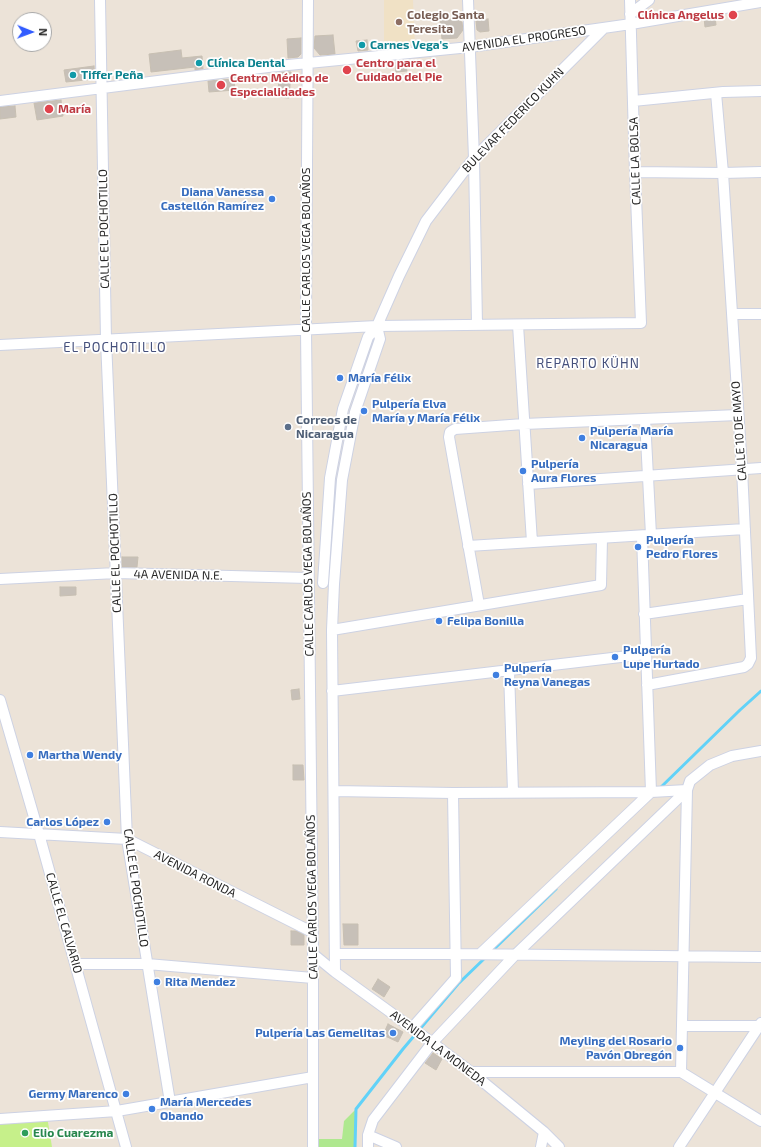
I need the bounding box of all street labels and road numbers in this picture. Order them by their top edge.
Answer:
street label: AVENIDA EL PROGRESO [461,23,587,55]
street label: BULEVAR FEDERICO KUHN [459,65,567,175]
street label: CALLE LA BOLSA [626,117,644,205]
street label: CALLE CARLOS VEGA BOLAÑOS [299,167,313,333]
street label: CALLE EL POCHOTILLO [96,169,112,289]
street label: CALLE 10 DE MAYO [728,381,750,481]
street label: CALLE CARLOS VEGA BOLAÑOS [299,491,317,657]
street label: CALLE EL POCHOTILLO [106,493,124,613]
street label: 4A AVENIDA N.E. [133,567,223,583]
street label: CALLE CARLOS VEGA BOLAÑOS [303,814,321,980]
street label: CALLE EL POCHOTILLO [121,828,151,948]
street label: AVENIDA RONDA [152,847,238,901]
street label: CALLE EL CALVARIO [43,871,85,975]
street label: AVENIDA LA MONEDA [387,1007,489,1089]

